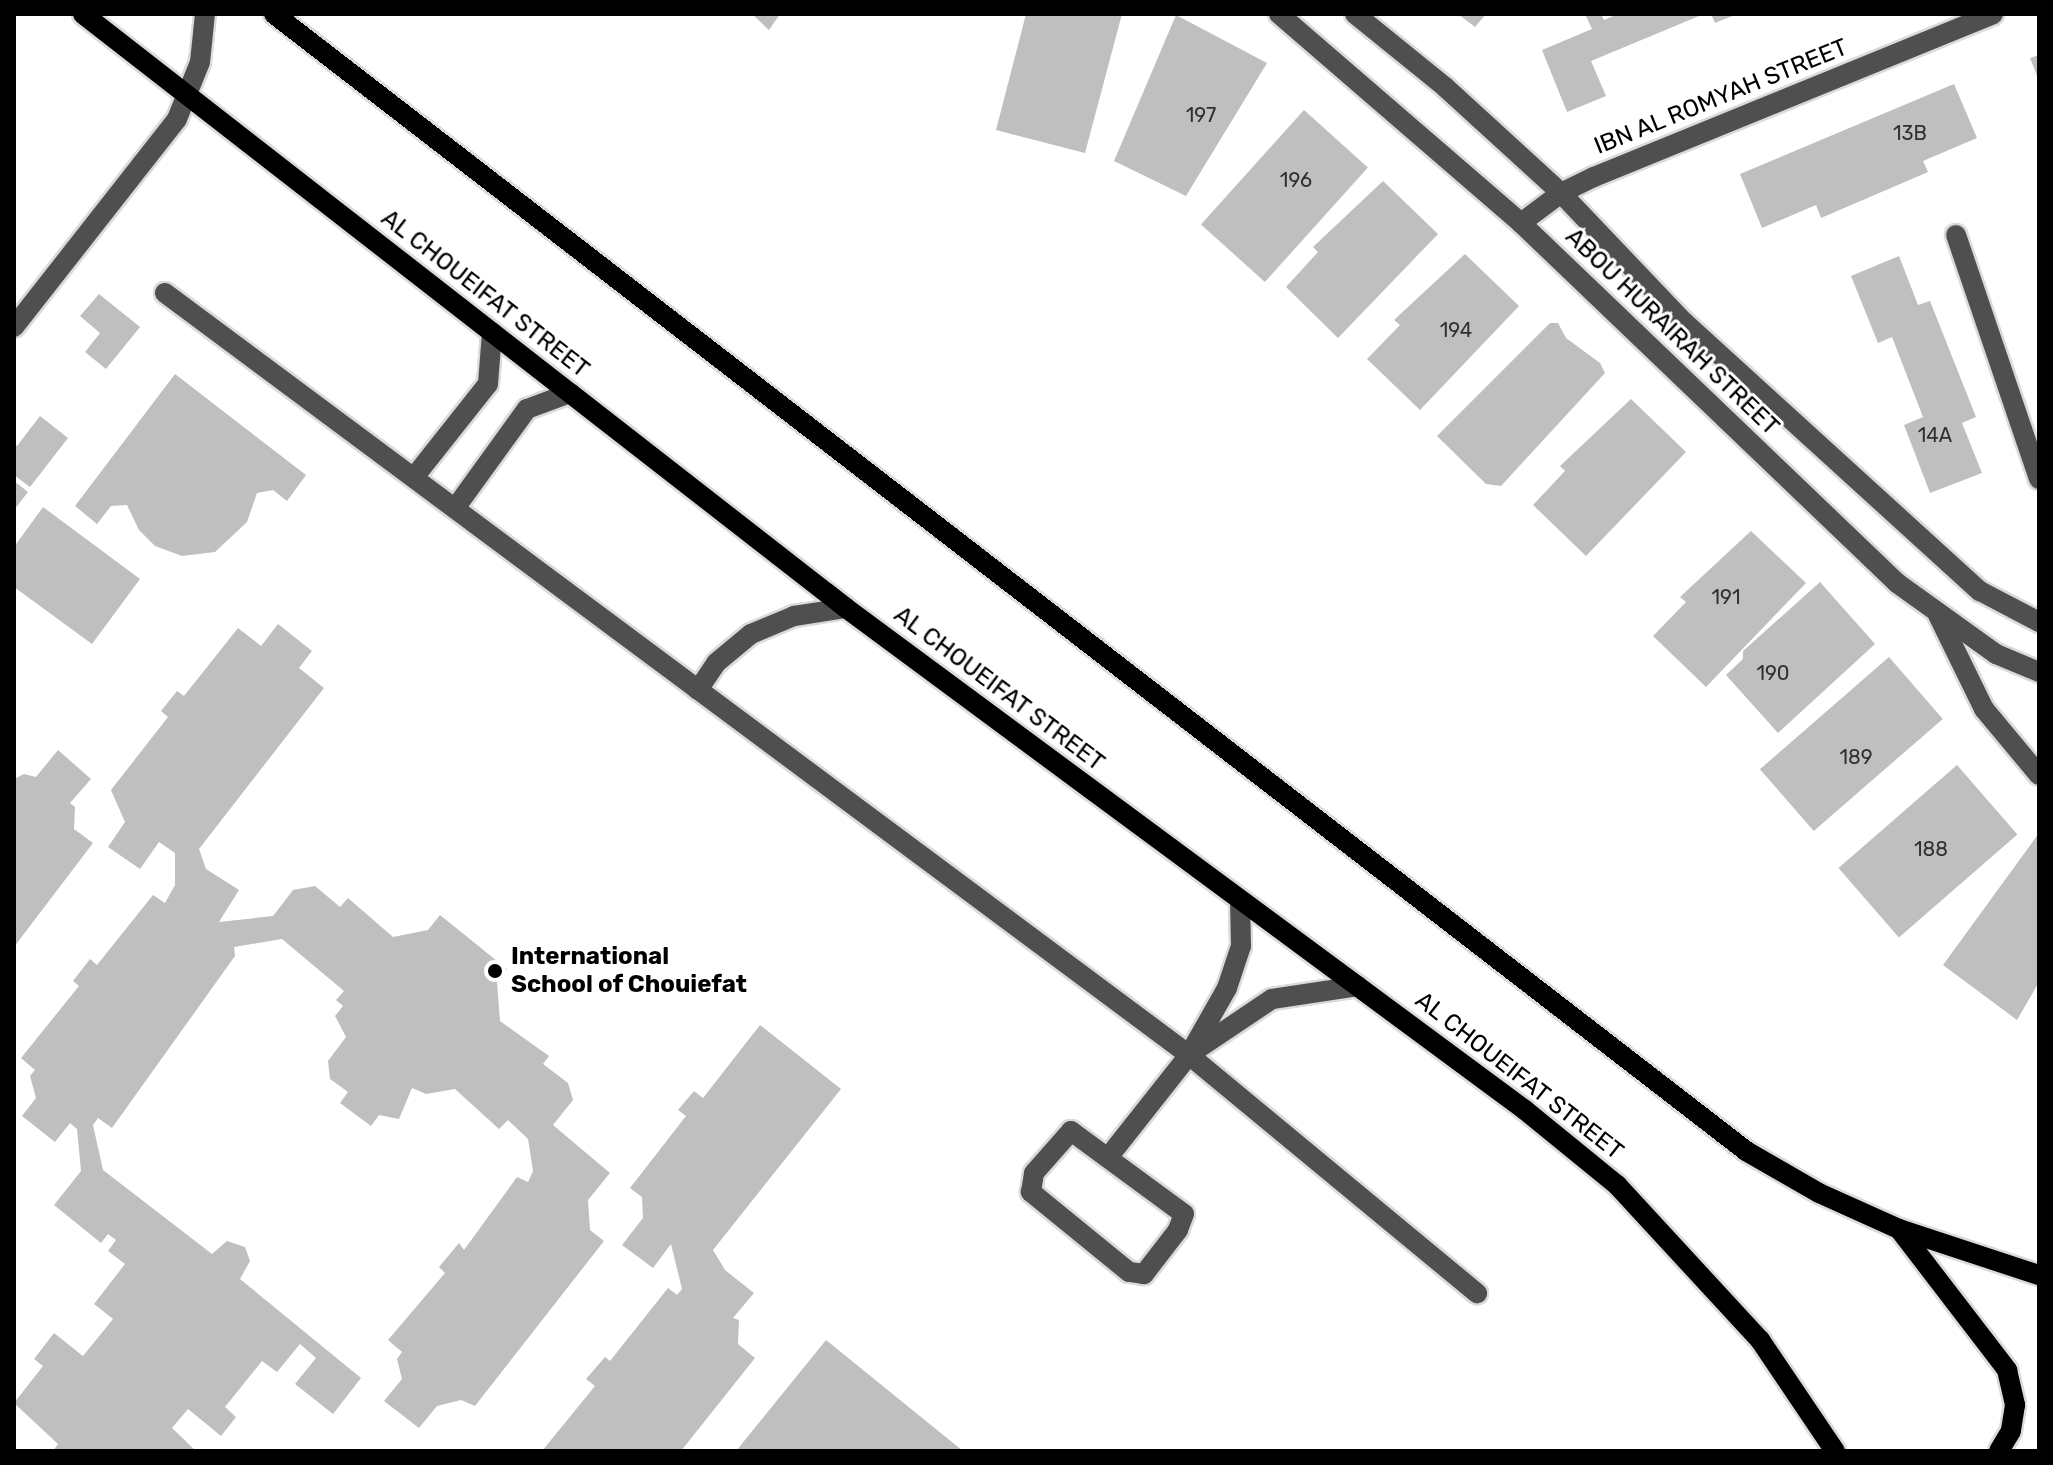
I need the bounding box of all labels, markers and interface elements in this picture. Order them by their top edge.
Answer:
street label: IBN AL ROMYAH STREET [1590,33,1852,161]
house number: 197 [1186,103,1216,127]
house number: 13B [1893,121,1927,145]
house number: 196 [1280,168,1312,192]
street label: AL CHOUEIFAT STREET [375,203,595,385]
street label: ABOU HURAIRAH STREET [1559,222,1785,442]
house number: 194 [1440,318,1472,342]
house number: 14A [1918,423,1952,447]
house number: 191 [1712,585,1740,609]
street label: AL CHOUEIFAT STREET [888,600,1110,778]
house number: 190 [1756,661,1790,685]
house number: 189 [1839,745,1873,769]
house number: 188 [1914,837,1948,861]
place label: International School of Chouiefat [511,943,747,999]
marker: International School of Chouiefat [486,962,504,980]
street label: AL CHOUEIFAT STREET [1409,985,1629,1167]

